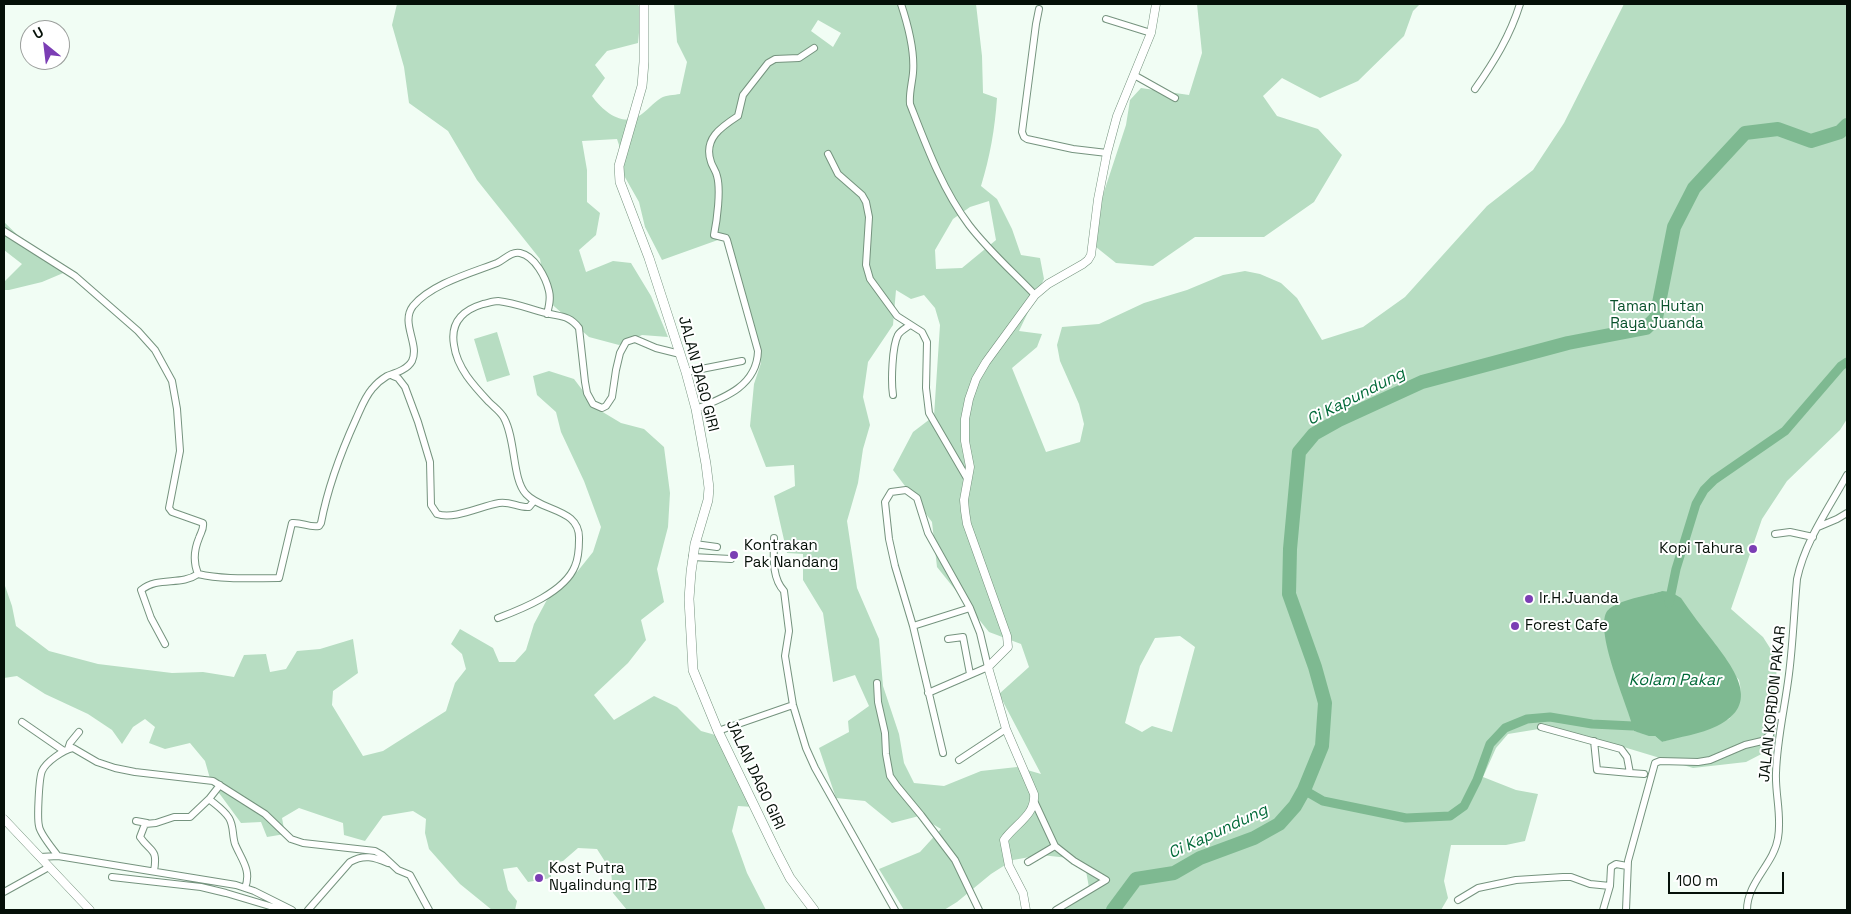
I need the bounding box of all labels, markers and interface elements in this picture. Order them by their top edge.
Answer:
north arrow [20,20,70,70]
text: U [30,23,47,43]
park label: Taman Hutan Raya Juanda [1610,298,1704,333]
street label: JALAN DAGO GIRI [674,314,722,434]
water label: Ci Kapundung [1304,364,1408,430]
place label: Kontrakan Pak Nandang [744,537,838,572]
place label: Kopi Tahura [1659,540,1743,558]
marker: Kopi Tahura [1747,543,1759,555]
marker: Kontrakan Pak Nandang [728,549,740,561]
place label: Ir.H.Juanda [1539,590,1619,608]
marker: Ir.H.Juanda [1523,593,1535,605]
place label: Forest Cafe [1525,617,1608,635]
marker: Forest Cafe [1509,620,1521,632]
street label: JALAN KORDON PAKAR [1756,625,1790,783]
water label: Kolam Pakar [1629,671,1721,691]
street label: JALAN DAGO GIRI [722,717,788,833]
water label: Ci Kapundung [1165,801,1271,863]
place label: Kost Putra Nyalindung ITB [549,860,657,895]
scale bar [1671,862,1787,894]
text: 100 m [1676,871,1718,890]
marker: Kost Putra Nyalindung ITB [533,872,545,884]

